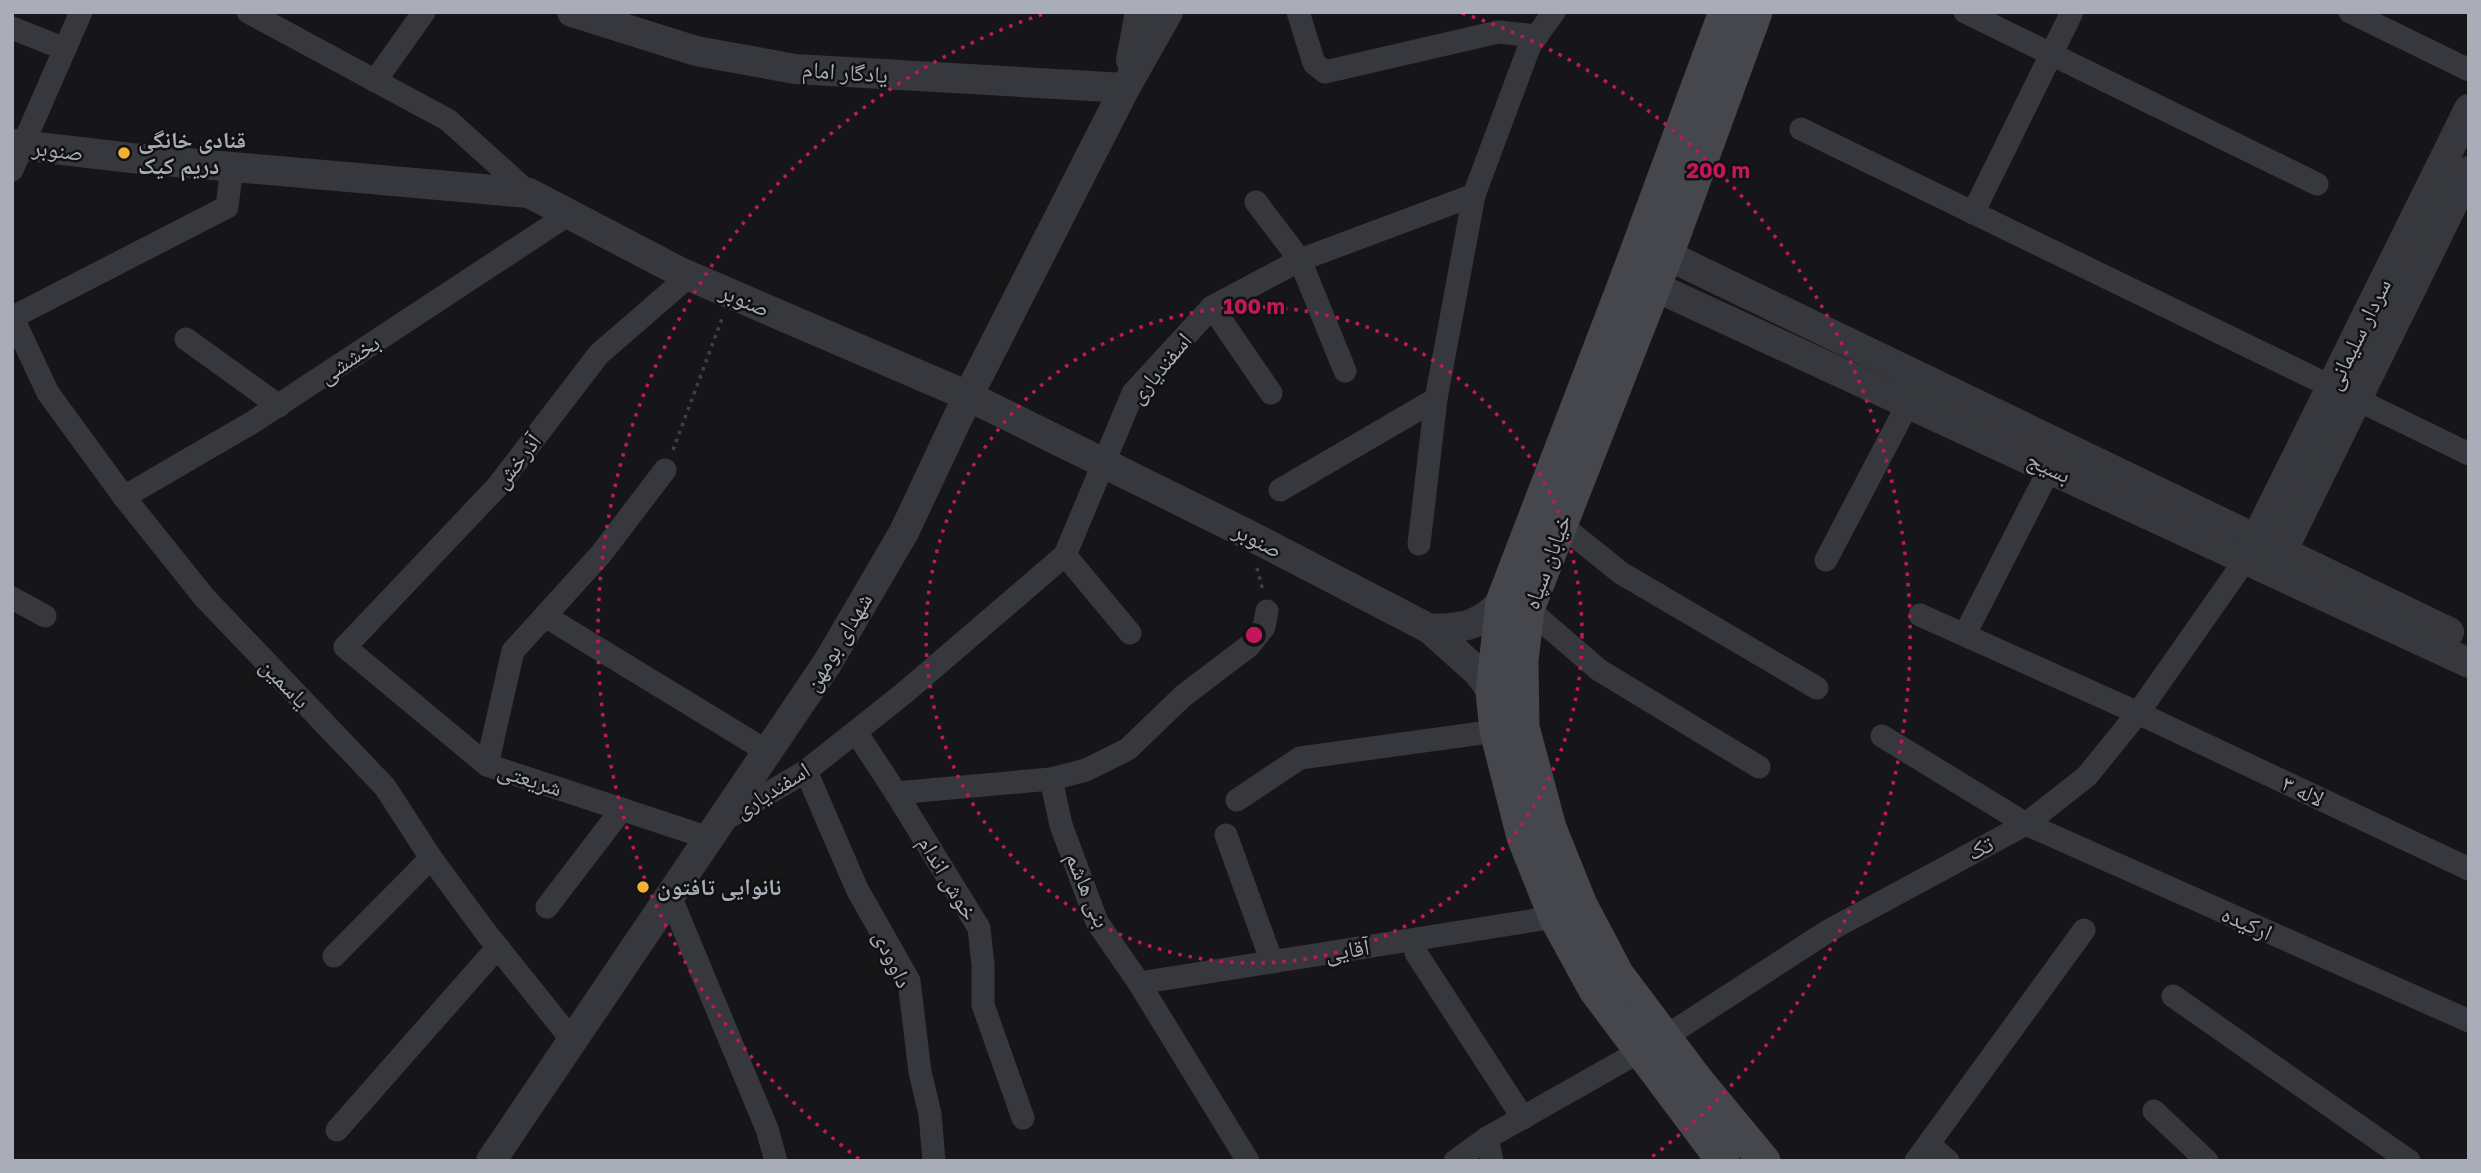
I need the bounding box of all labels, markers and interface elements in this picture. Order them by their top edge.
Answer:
street label: یادگار امام [801,54,889,91]
place label: قنادی خانگی دریم کیک [138,125,246,182]
street label: صنوبر [30,132,85,167]
marker: قنادی خانگی دریم کیک [116,145,132,161]
text: 200 m [1686,157,1750,183]
street label: سردار سلیمانی [2318,273,2397,394]
street label: صنوبر [715,276,774,323]
text: 100 m [1223,293,1285,319]
street label: اسفندیاری [1122,326,1198,409]
street label: بخششی [312,328,385,390]
street label: آذرخش [486,426,548,494]
street label: بسیج [2022,444,2076,490]
street label: خیابان سپاه [1516,510,1577,613]
street label: صنوبر [1228,515,1288,564]
street label: شهدای بومهن [797,587,878,696]
centre of rings [1242,623,1266,647]
street label: یاسمین [254,651,317,714]
street label: شریعتی [494,755,566,803]
street label: اسفندیاری [728,755,815,824]
street label: لاله ۳ [2278,768,2329,812]
street label: تک [1962,829,1998,866]
street label: خوش اندام [910,830,985,926]
street label: بنی هاشم [1058,848,1117,933]
place label: نانوایی تافتون [657,872,781,901]
marker: نانوایی تافتون [635,879,651,895]
street label: ارکیده [2218,899,2277,946]
street label: داوودی [868,925,919,992]
street label: آقایی [1323,932,1372,967]

